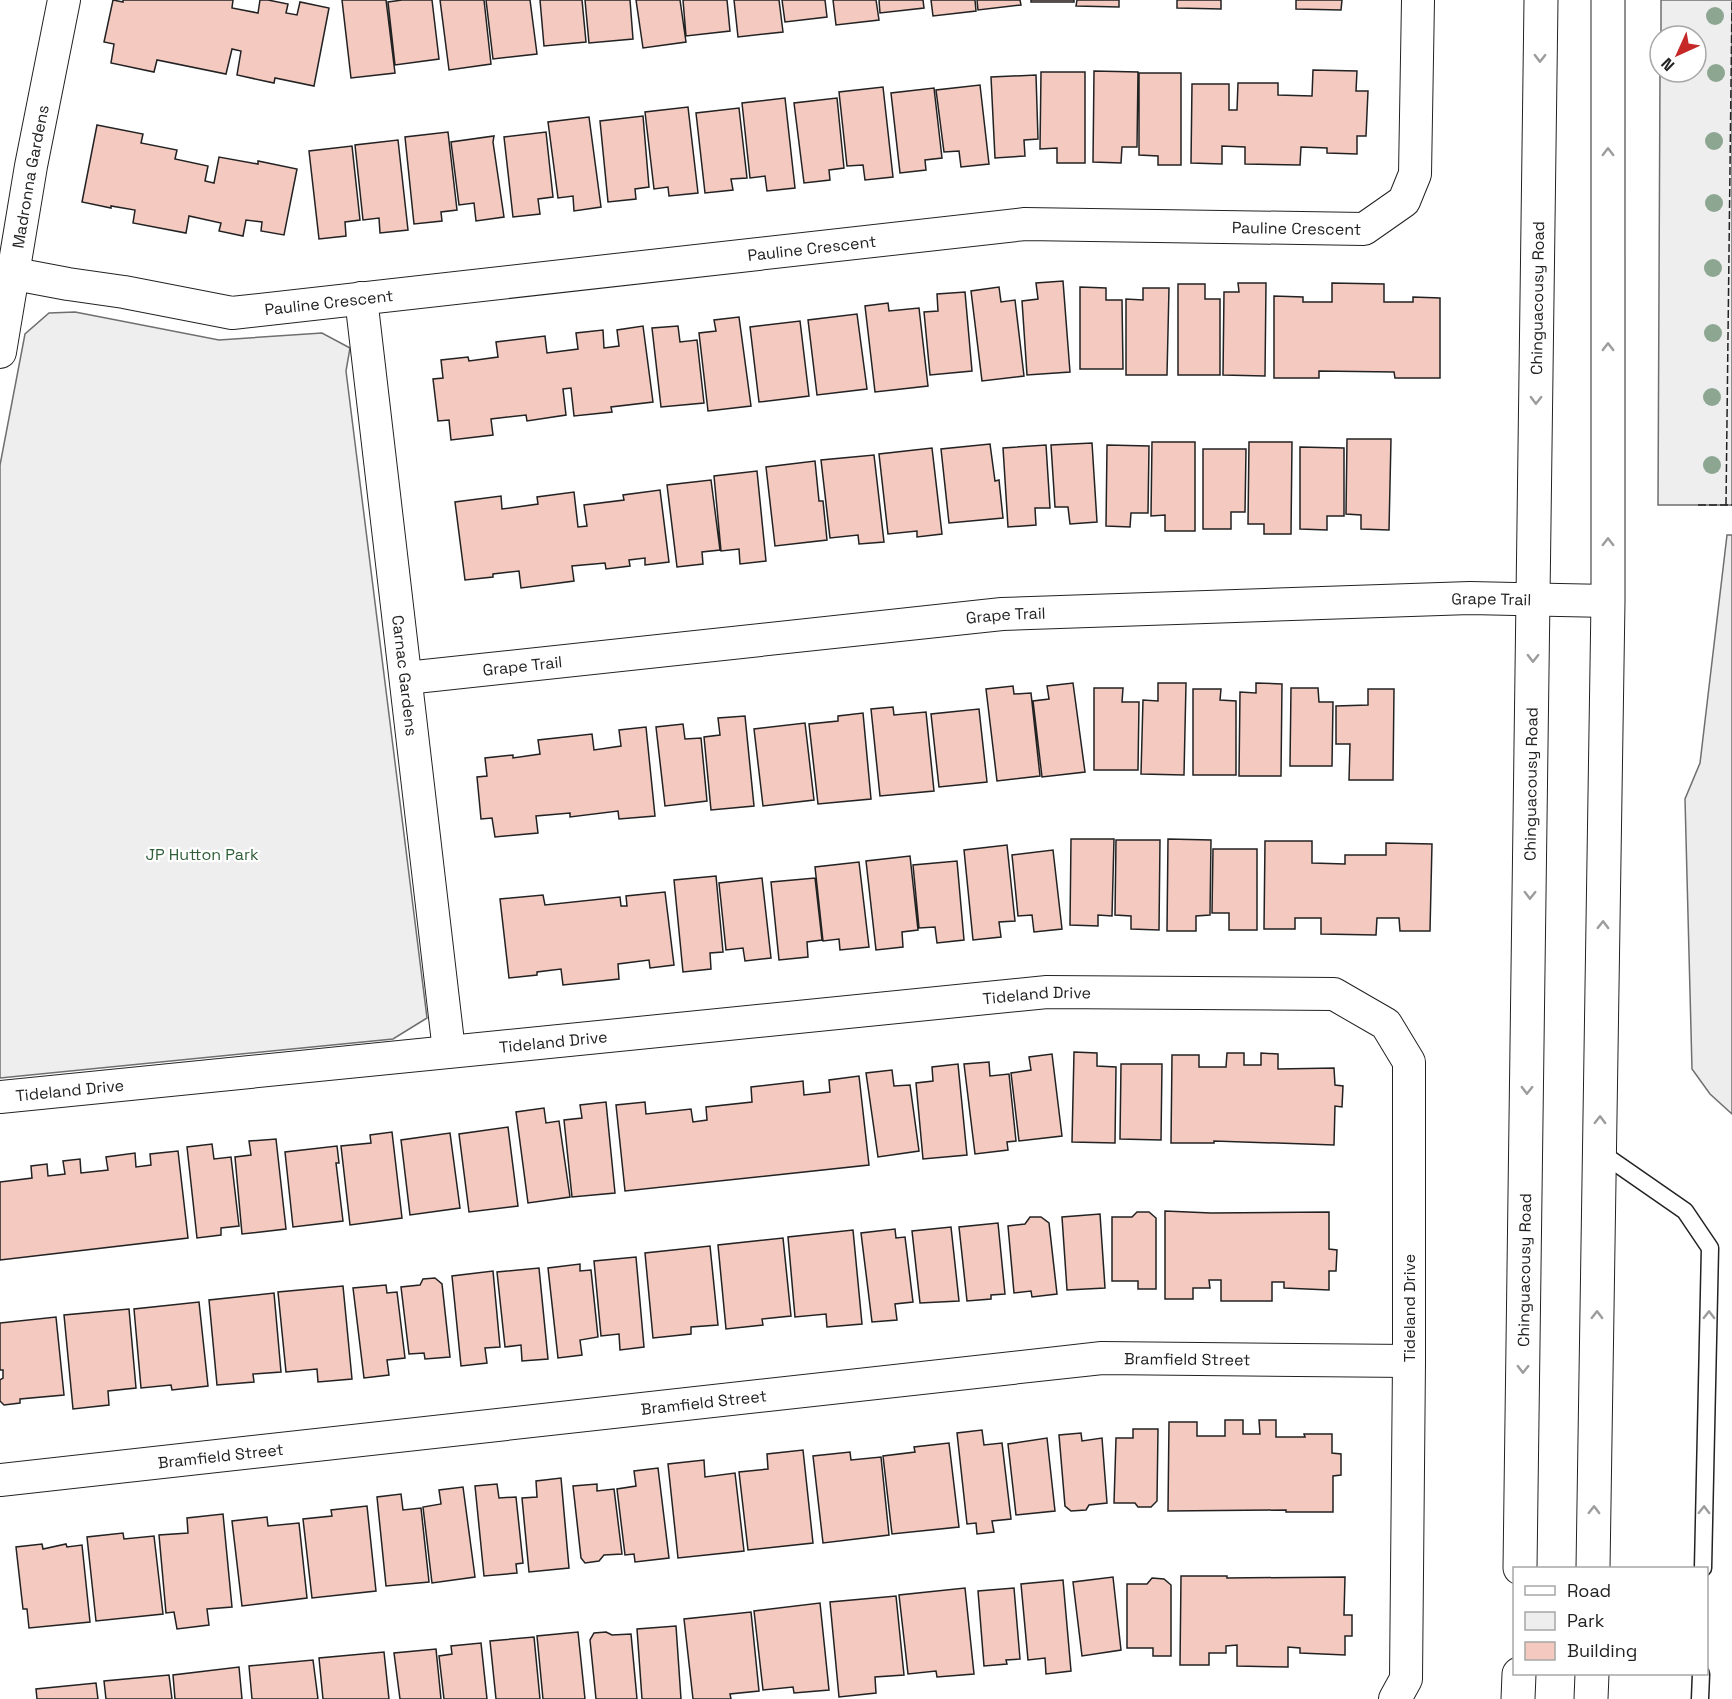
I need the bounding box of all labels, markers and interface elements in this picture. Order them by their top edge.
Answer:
north arrow [1648,24,1708,84]
text: N [1657,53,1679,75]
one-way arrow [1534,54,1546,63]
street label: Madronna Gardens [7,103,53,250]
one-way arrow [1602,148,1614,157]
street label: Pauline Crescent [1232,217,1361,239]
street label: Chinguacousy Road [1525,221,1549,375]
street label: Pauline Crescent [746,230,877,266]
street label: Pauline Crescent [263,284,394,320]
one-way arrow [1602,343,1614,352]
one-way arrow [1530,396,1542,405]
one-way arrow [1602,538,1614,547]
street label: Grape Trail [1451,587,1532,610]
street label: Grape Trail [965,602,1046,628]
street label: Carnac Gardens [388,614,423,737]
street label: Grape Trail [481,651,563,680]
one-way arrow [1527,654,1540,663]
street label: Chinguacousy Road [1519,707,1542,861]
park label: JP Hutton Park [145,844,259,865]
one-way arrow [1524,891,1536,900]
one-way arrow [1597,921,1610,930]
street label: Tideland Drive [982,981,1091,1009]
street label: Tideland Drive [498,1026,608,1057]
street label: Tideland Drive [15,1074,125,1106]
one-way arrow [1521,1086,1533,1095]
one-way arrow [1594,1116,1606,1125]
street label: Chinguacousy Road [1512,1193,1536,1347]
street label: Tideland Drive [1399,1254,1420,1362]
one-way arrow [1591,1311,1603,1320]
one-way arrow [1703,1311,1715,1320]
street label: Bramfield Street [1124,1348,1251,1370]
one-way arrow [1517,1365,1529,1374]
street label: Bramfield Street [640,1385,768,1419]
street label: Bramfield Street [157,1438,285,1473]
one-way arrow [1588,1506,1600,1515]
one-way arrow [1698,1506,1711,1515]
legend [1513,1567,1708,1675]
text: Road [1567,1579,1611,1602]
text: Park [1567,1609,1605,1632]
text: Building [1567,1639,1637,1662]

